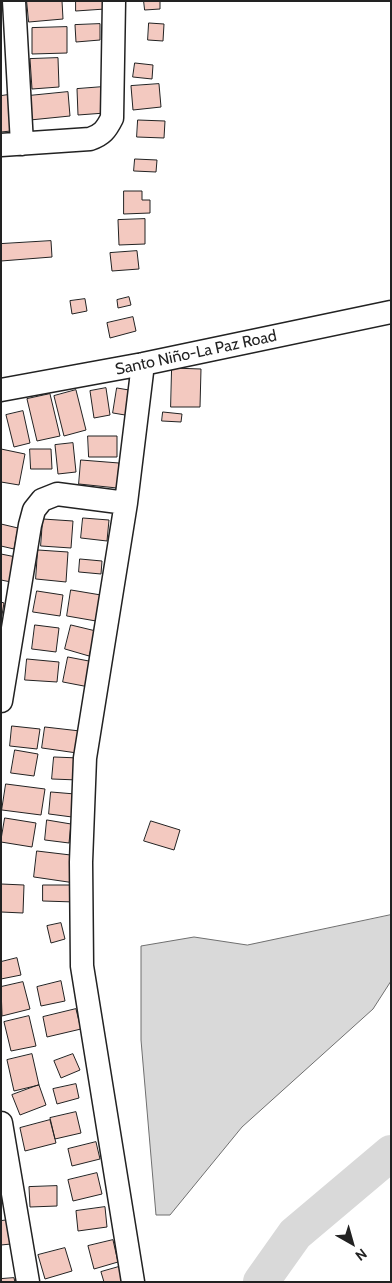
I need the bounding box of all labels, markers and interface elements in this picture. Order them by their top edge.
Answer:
street label: Santo Niño-La Paz Road [114,327,278,379]
north arrow [327,1218,377,1268]
text: N [352,1245,371,1265]

